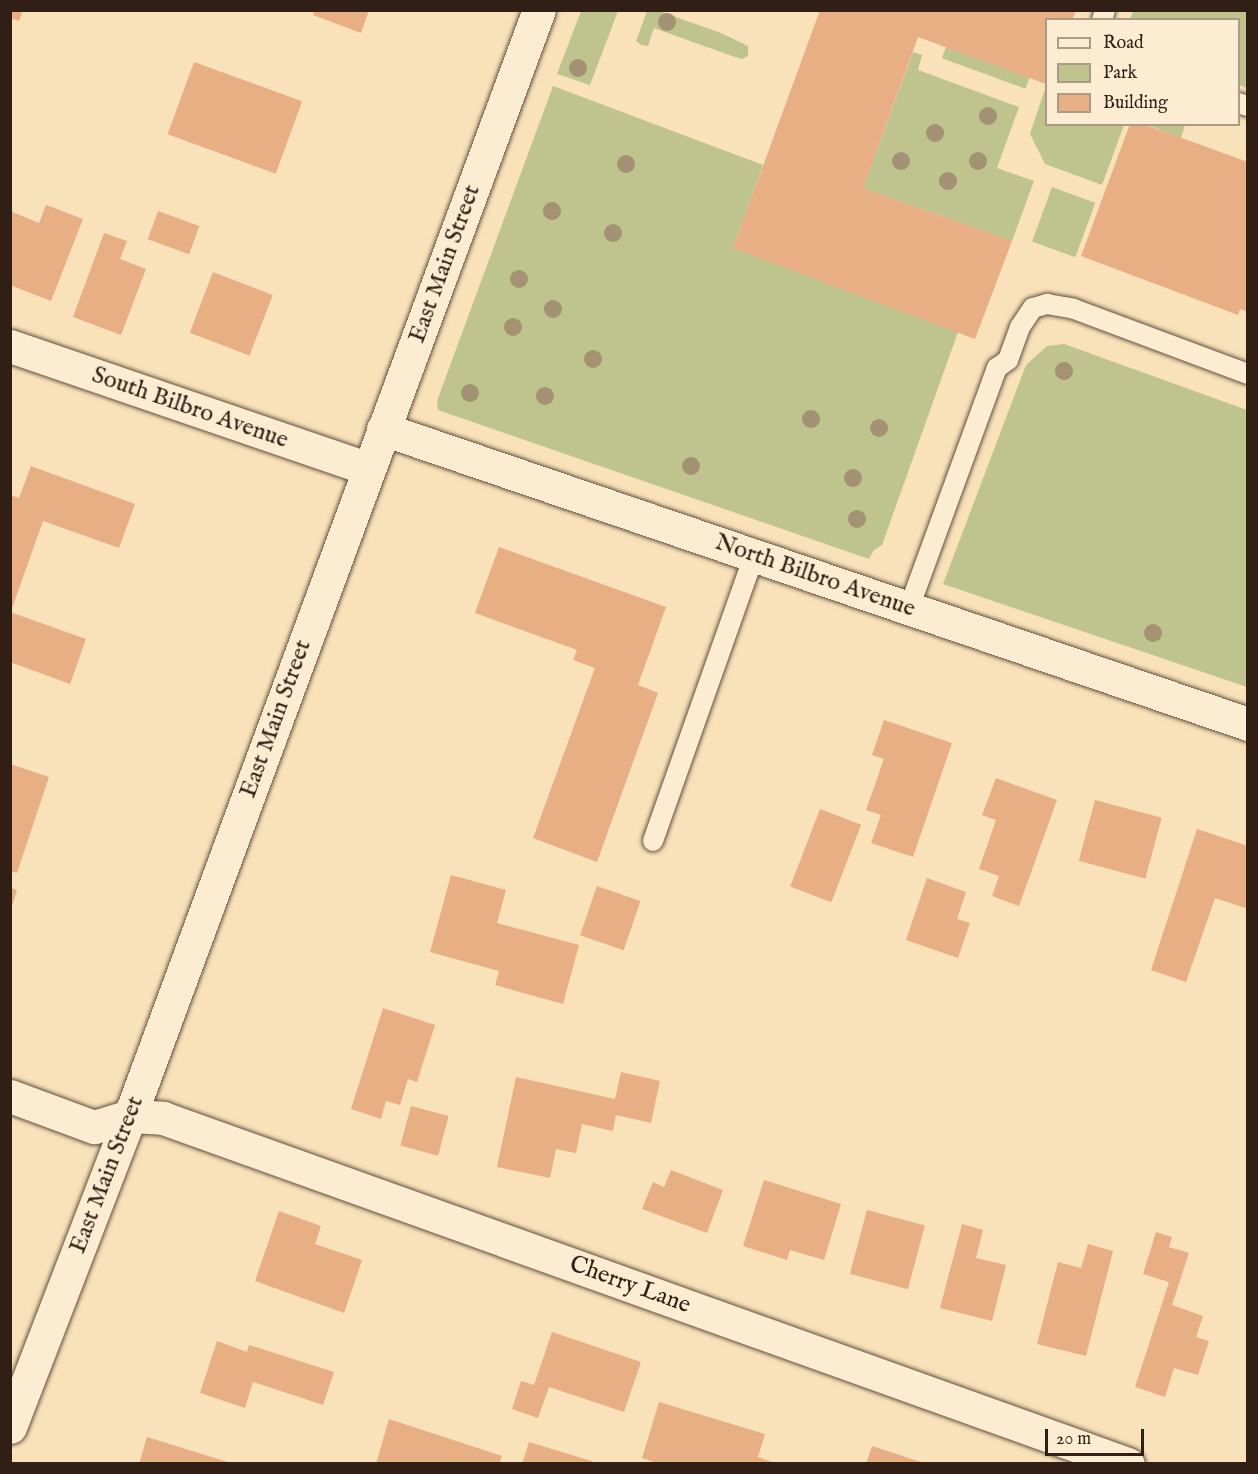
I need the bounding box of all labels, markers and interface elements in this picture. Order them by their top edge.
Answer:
legend [1045,18,1240,126]
text: Road [1103,32,1144,55]
text: Park [1103,62,1137,85]
text: Building [1103,92,1168,115]
street label: East Main Street [403,181,487,347]
street label: South Bilbro Avenue [88,361,292,455]
street label: North Bilbro Avenue [711,528,919,624]
street label: East Main Street [234,636,318,802]
street label: East Main Street [64,1092,150,1258]
street label: Cherry Lane [566,1250,694,1320]
scale bar [1048,1417,1147,1455]
text: 20 m [1056,1428,1091,1451]

